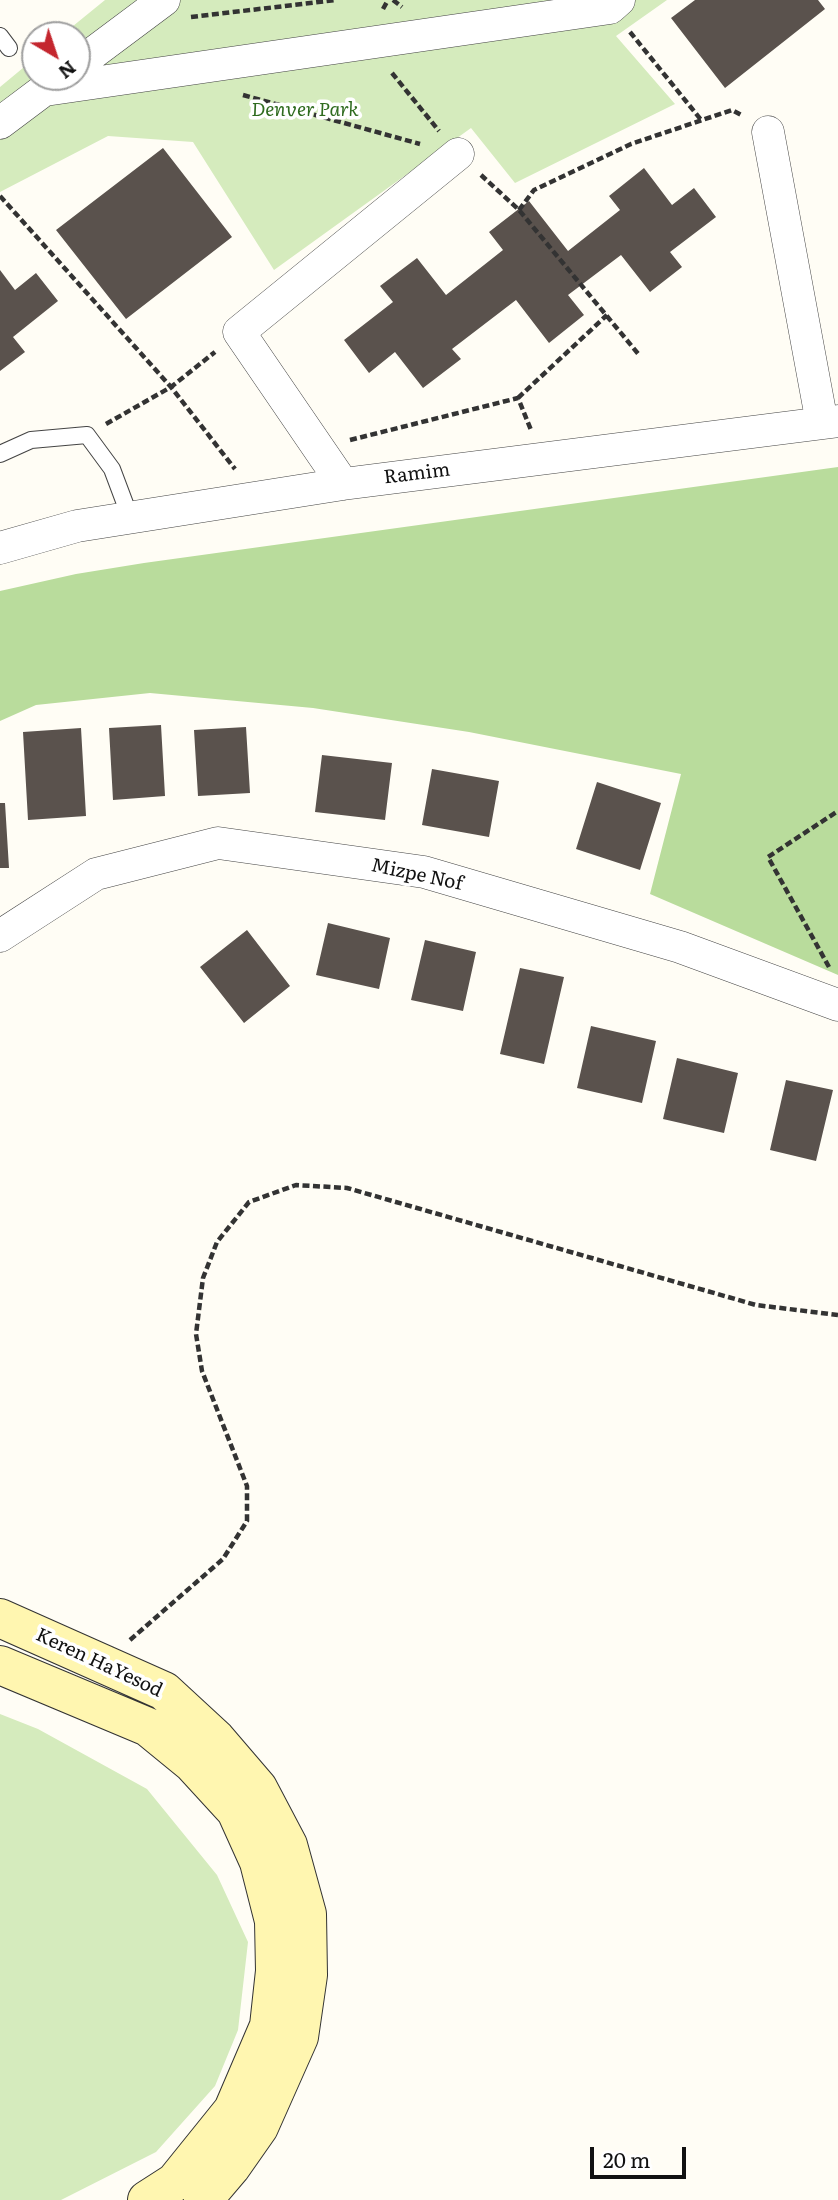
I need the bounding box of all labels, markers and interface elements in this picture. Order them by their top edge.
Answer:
north arrow [21,21,91,91]
text: N [53,55,83,87]
park label: Denver Park [251,99,359,121]
street label: Ramim [382,459,452,489]
street label: Mizpe Nof [369,854,465,896]
street label: Keren HaYesod [32,1624,166,1702]
scale bar [593,2134,689,2178]
text: 20 m [603,2143,650,2174]

